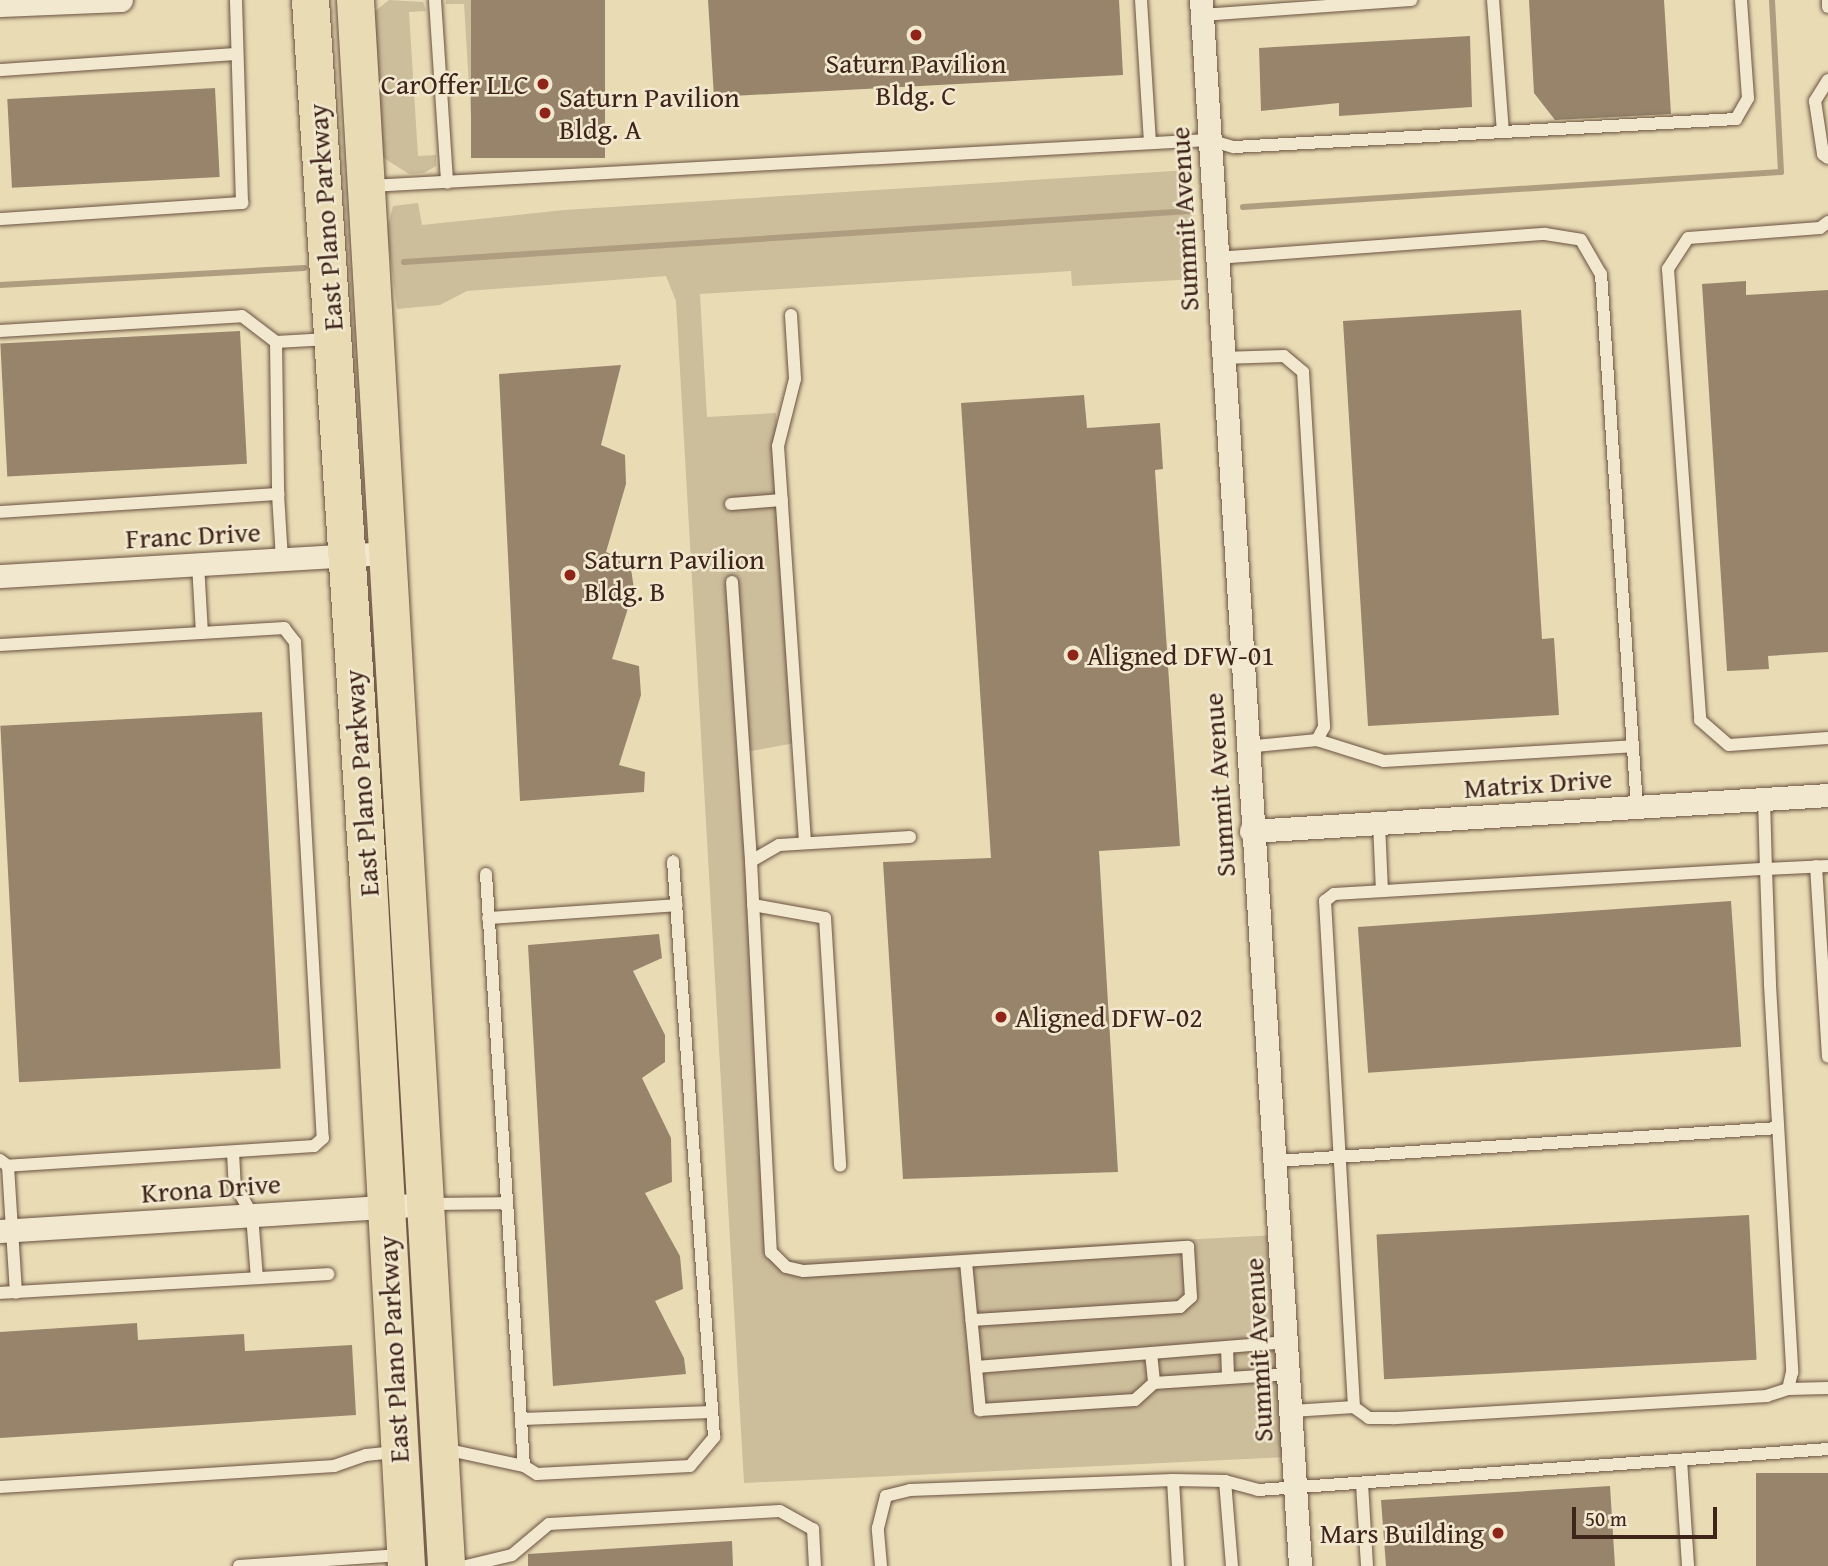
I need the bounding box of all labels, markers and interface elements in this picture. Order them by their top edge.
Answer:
marker: Saturn Pavilion Bldg. C [908,27,924,43]
place label: Saturn Pavilion Bldg. C [826,46,1006,112]
place label: CarOffer LLC [381,67,529,101]
marker: CarOffer LLC [535,76,551,92]
place label: Saturn Pavilion Bldg. A [559,80,740,146]
street label: East Plano Parkway [300,102,350,332]
marker: Saturn Pavilion Bldg. A [537,105,553,121]
street label: Summit Avenue [1162,126,1206,312]
street label: Franc Drive [125,515,261,555]
place label: Saturn Pavilion Bldg. B [584,542,765,608]
marker: Saturn Pavilion Bldg. B [562,567,578,583]
place label: Aligned DFW-01 [1087,638,1275,672]
marker: Aligned DFW-01 [1065,647,1081,663]
street label: East Plano Parkway [336,668,386,898]
street label: Summit Avenue [1196,692,1242,878]
street label: Matrix Drive [1463,761,1613,805]
place label: Aligned DFW-02 [1015,1000,1203,1034]
marker: Aligned DFW-02 [993,1009,1009,1025]
street label: Krona Drive [140,1166,282,1210]
street label: East Plano Parkway [370,1234,416,1464]
street label: Summit Avenue [1236,1257,1280,1443]
scale bar [1576,1492,1721,1536]
text: 50 m [1585,1503,1627,1534]
place label: Mars Building [1320,1516,1484,1550]
marker: Mars Building [1490,1525,1506,1541]

